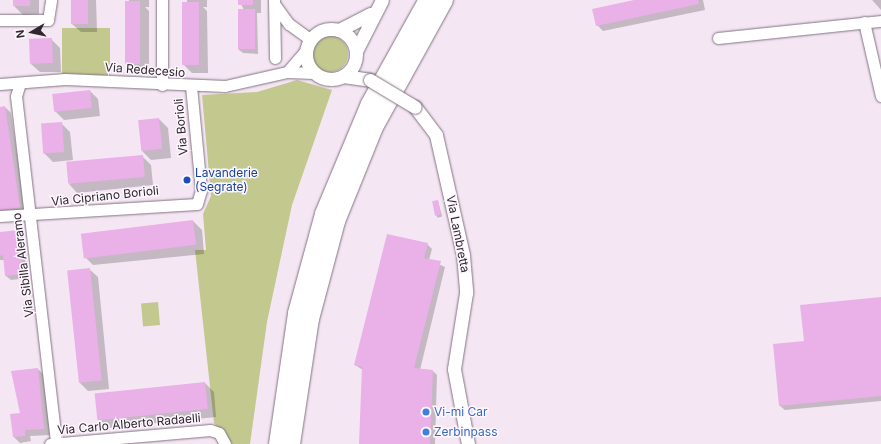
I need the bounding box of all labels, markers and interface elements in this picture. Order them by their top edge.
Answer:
north arrow [12,12,52,52]
text: N [13,29,28,39]
street label: Via Redecesio [104,60,186,80]
street label: Via Borioli [171,98,191,156]
place label: Lavanderie (Segrate) [195,166,258,194]
marker: Lavanderie (Segrate) [182,175,192,185]
street label: Via Cipriano Borioli [51,183,159,209]
street label: Via Lambretta [443,194,473,274]
street label: Via Sibilla Aleramo [9,212,37,318]
place label: Vi-mi Car [434,405,488,419]
marker: Vi-mi Car [421,407,431,417]
street label: Via Carlo Alberto Radaelli [57,411,201,437]
place label: Zerbinpass [434,425,497,439]
marker: Zerbinpass [421,427,431,437]

